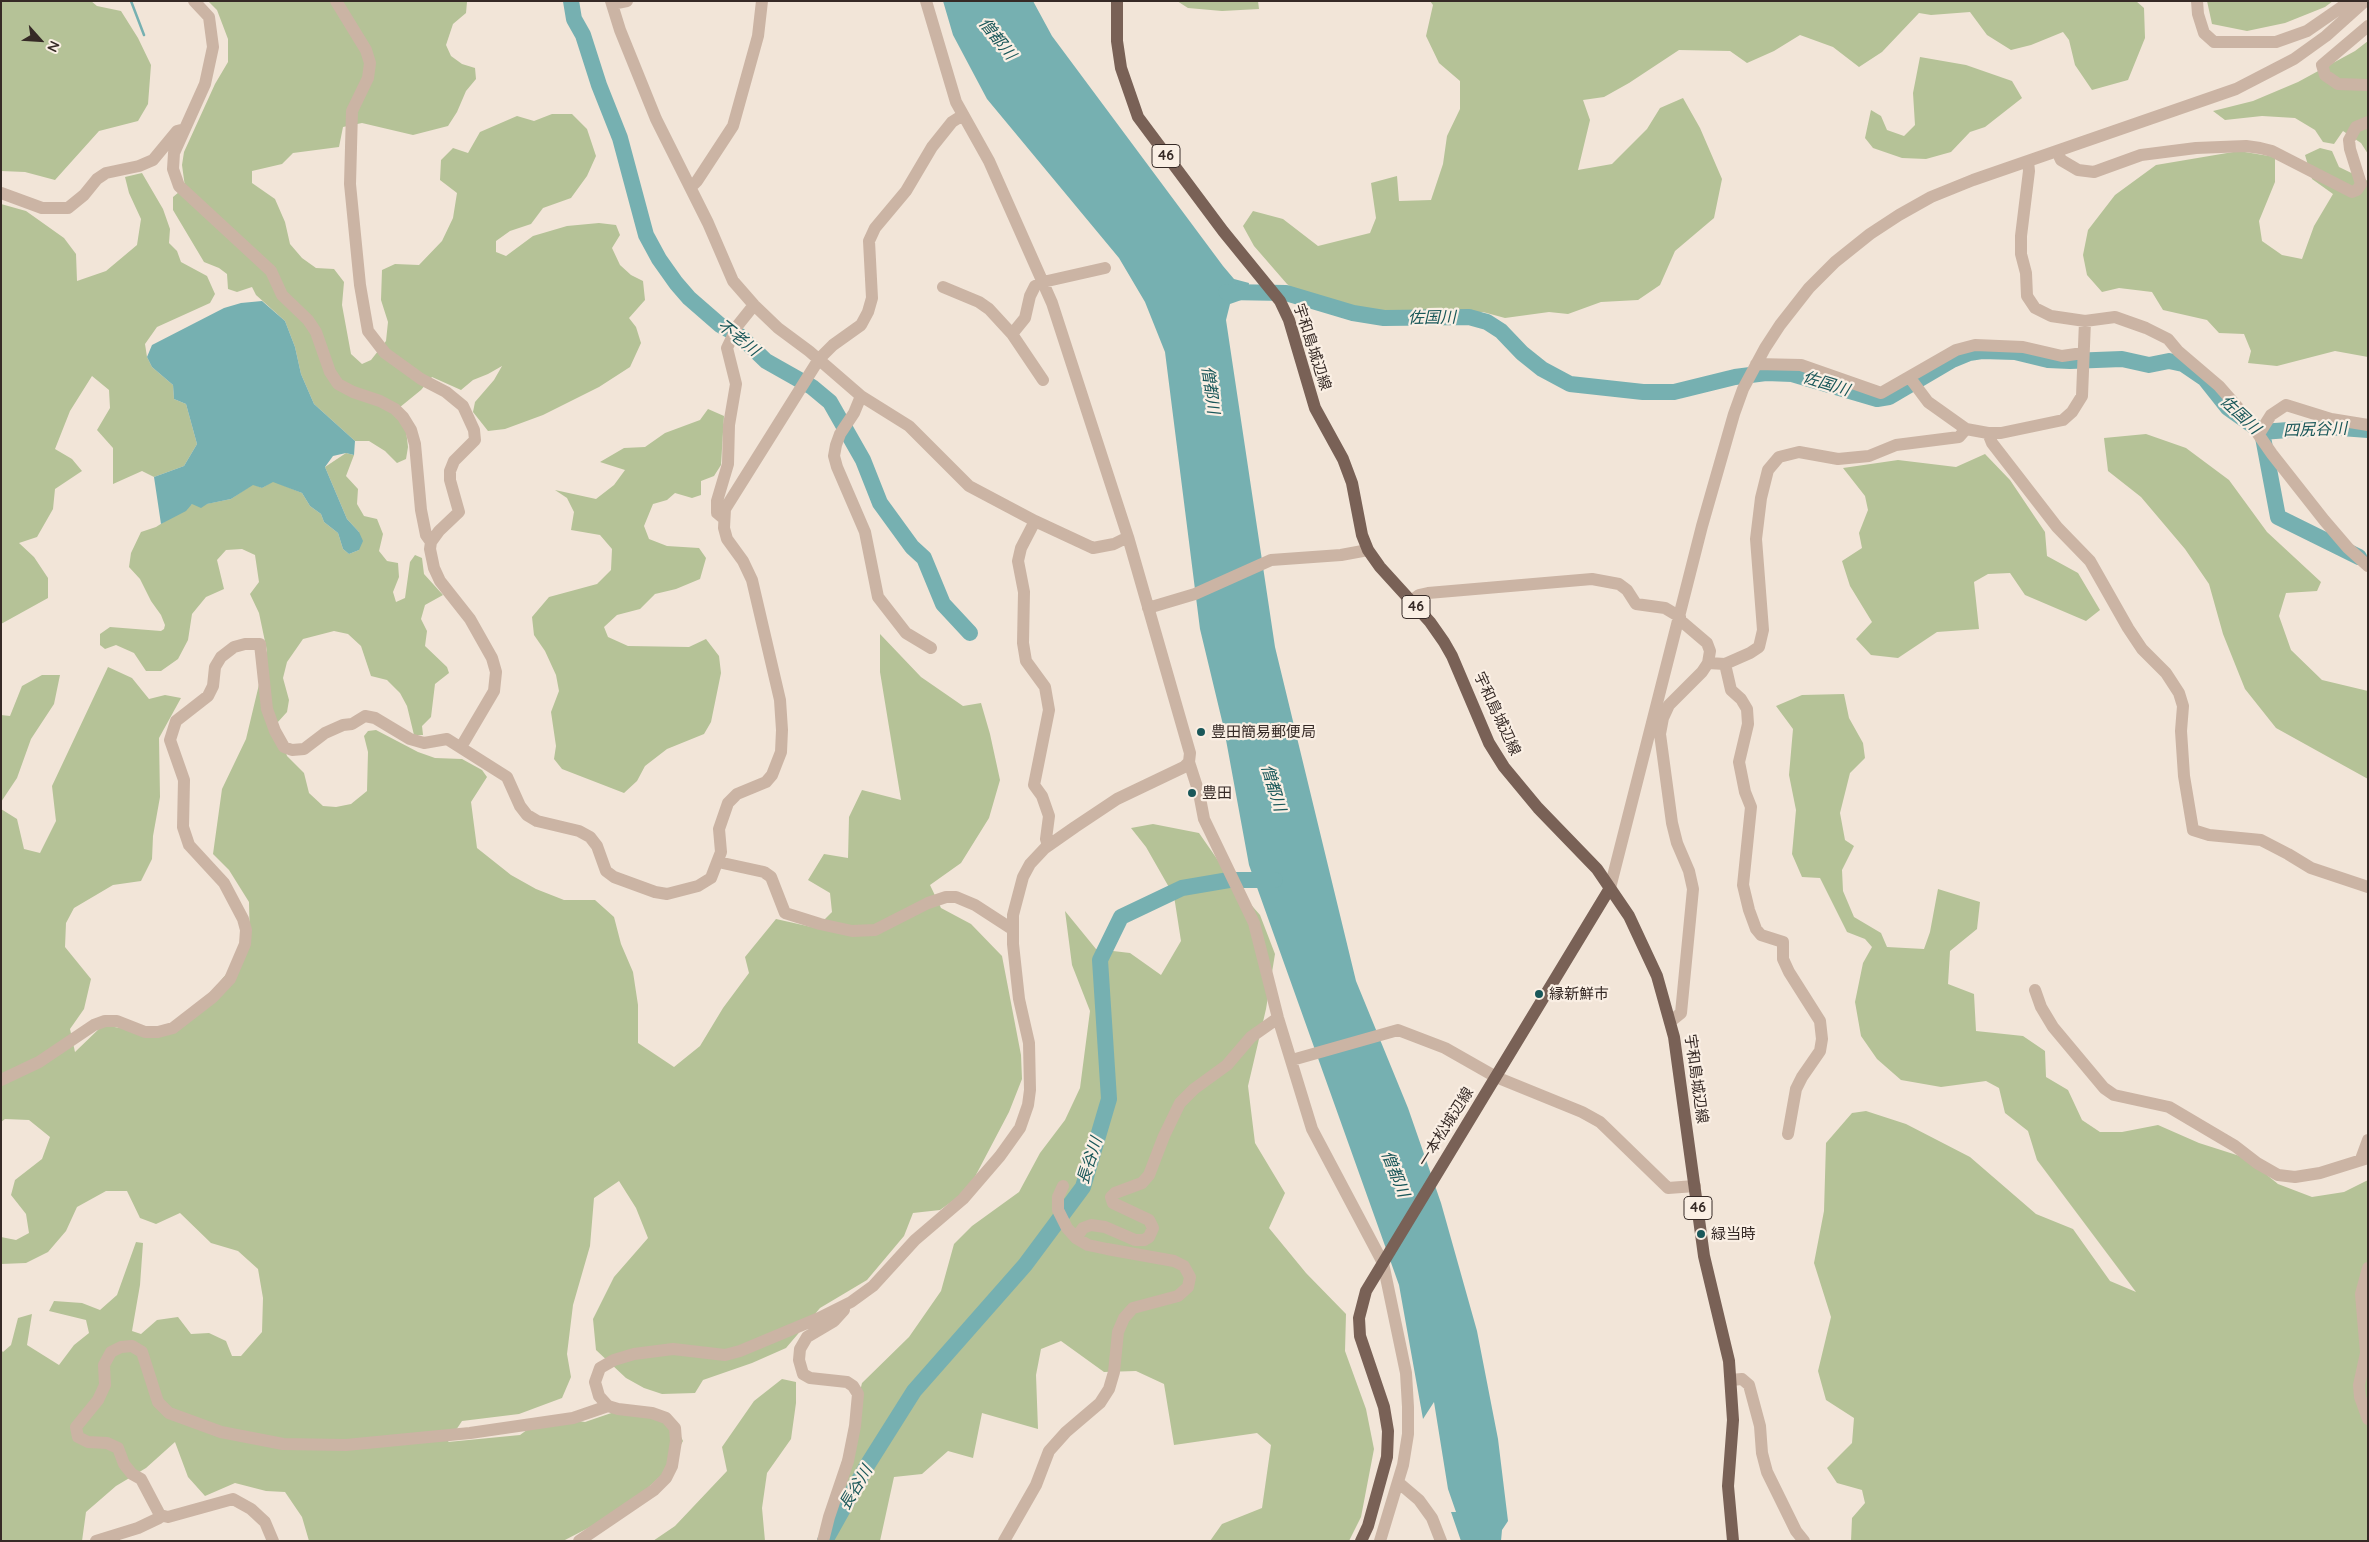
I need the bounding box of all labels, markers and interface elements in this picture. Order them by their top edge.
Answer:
water label: 僧都川 [974,14,1020,64]
north arrow [15,15,65,65]
text: N [43,38,64,55]
road number: 46 [1152,144,1180,168]
street label: 宇和島城辺線 [1290,301,1334,393]
water label: 佐国川 [1408,308,1456,328]
water label: 不老川 [713,316,763,360]
water label: 僧都川 [1197,365,1223,415]
water label: 佐国川 [1800,368,1852,400]
water label: 佐国川 [2216,392,2264,438]
water label: 四尻谷川 [2283,419,2347,441]
road number: 46 [1402,596,1430,618]
street label: 宇和島城辺線 [1470,669,1524,759]
place label: 豊田簡易郵便局 [1211,723,1316,741]
marker: 豊田簡易郵便局 [1195,726,1207,738]
water label: 僧都川 [1257,762,1289,814]
place label: 豊田 [1202,784,1232,802]
marker: 豊田 [1186,787,1198,799]
place label: 縁新鮮市 [1549,985,1609,1003]
marker: 縁新鮮市 [1533,988,1545,1000]
street label: 宇和島城辺線 [1681,1033,1711,1125]
street label: 一本松城辺線 [1415,1084,1477,1170]
water label: 長谷川 [1073,1135,1107,1187]
water label: 僧都川 [1377,1148,1413,1200]
road number: 46 [1684,1196,1712,1220]
place label: 緑当時 [1711,1225,1756,1243]
marker: 緑当時 [1695,1228,1707,1240]
water label: 長谷川 [835,1462,877,1514]

